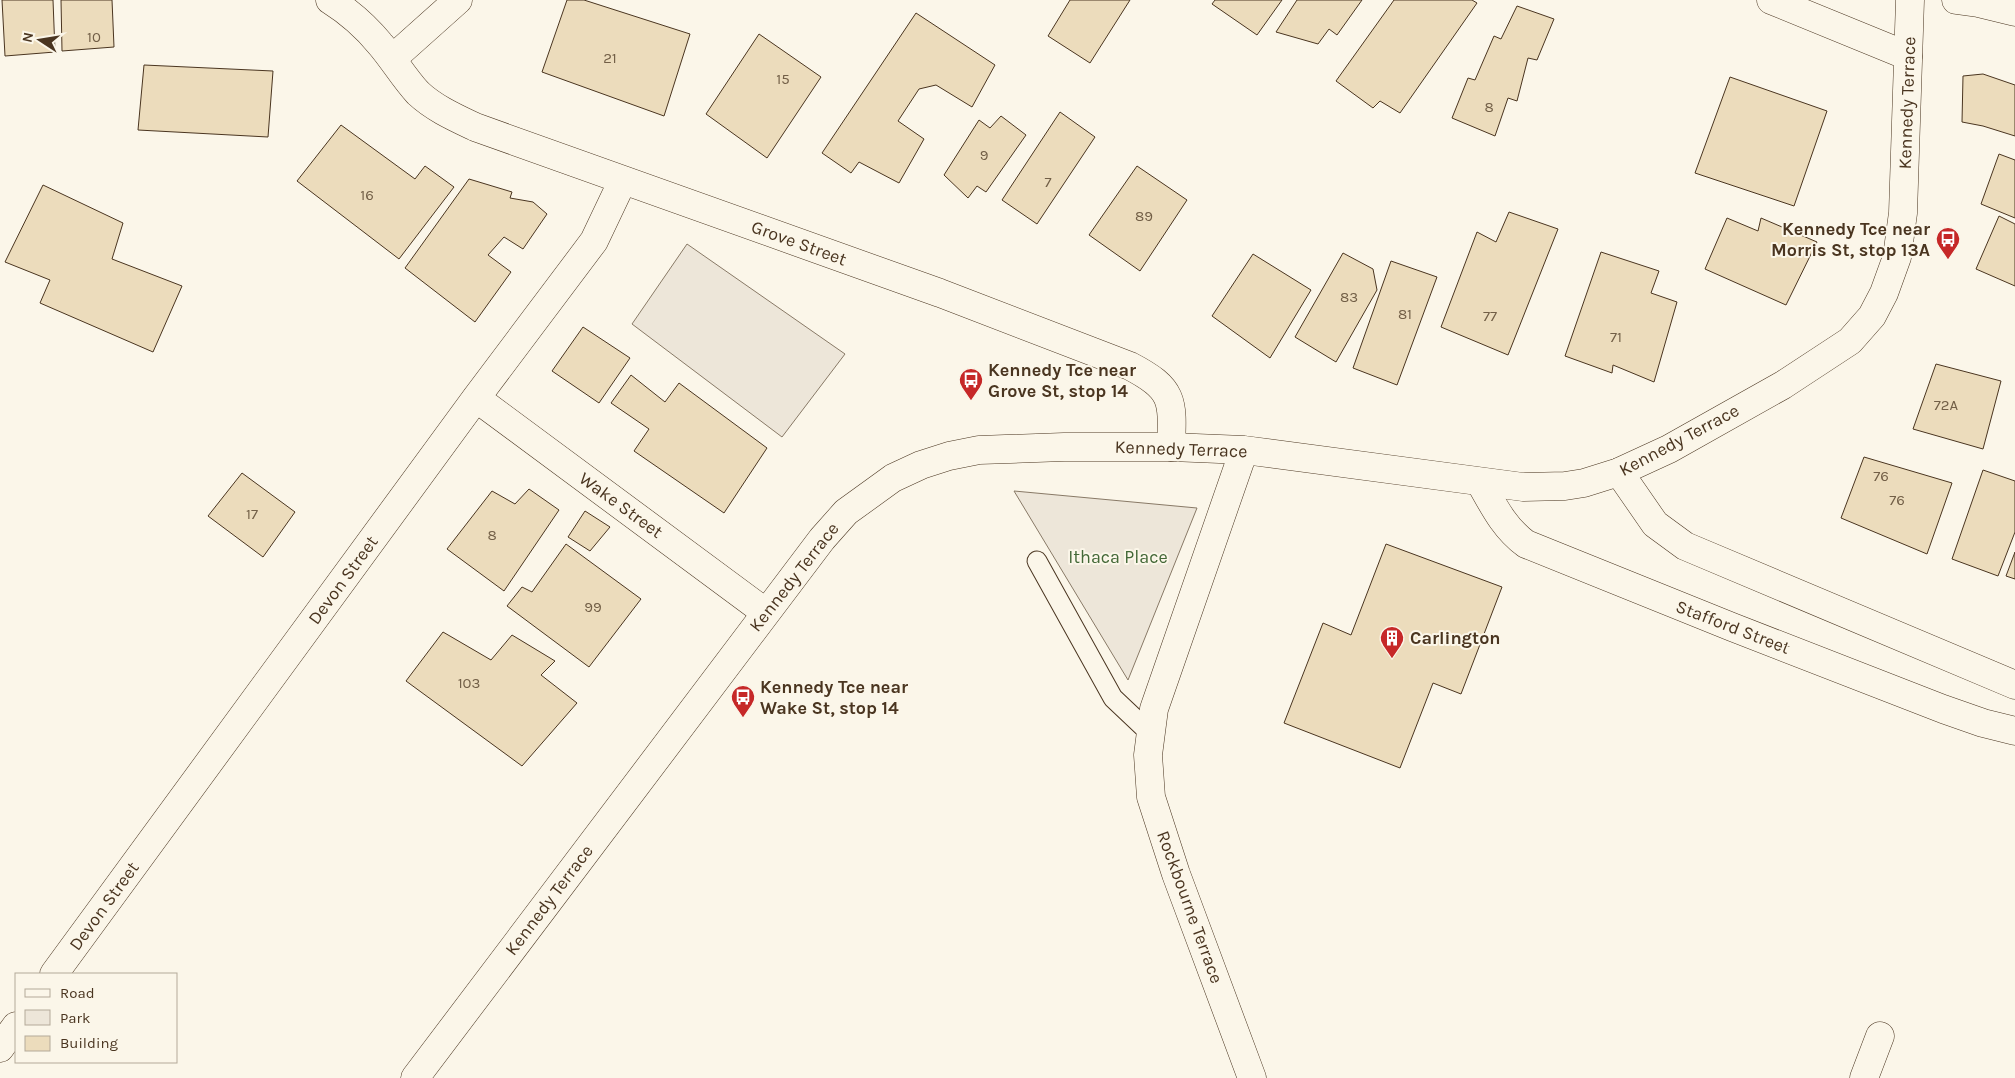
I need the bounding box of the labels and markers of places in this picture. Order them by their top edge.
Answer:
place label: Kennedy Tce near Morris St, stop 13A [1771,218,1930,261]
bus stop icon: Kennedy Tce near Morris St, stop 13A [1935,226,1961,260]
place label: Kennedy Tce near Grove St, stop 14 [988,359,1136,402]
bus stop icon: Kennedy Tce near Grove St, stop 14 [958,367,984,401]
building icon: Carlington [1379,625,1405,659]
place label: Carlington [1410,627,1501,649]
place label: Kennedy Tce near Wake St, stop 14 [760,676,908,719]
bus stop icon: Kennedy Tce near Wake St, stop 14 [730,684,756,718]

